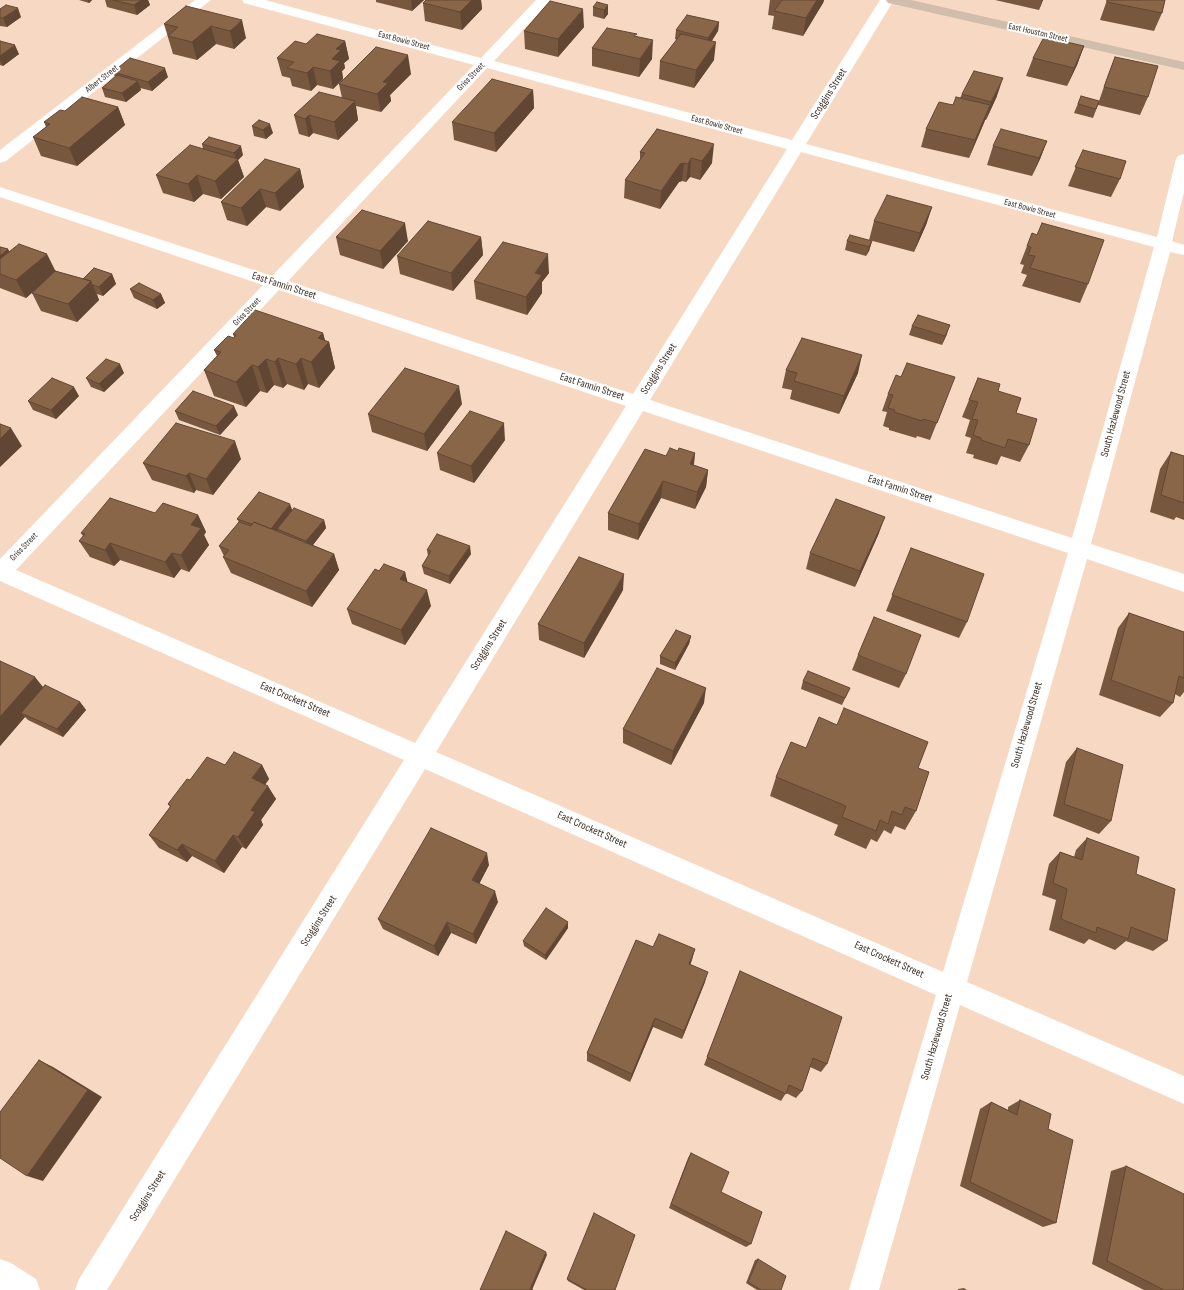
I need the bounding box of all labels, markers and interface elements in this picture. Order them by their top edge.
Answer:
street label: East Houston Street [1007,21,1069,45]
street label: East Bowie Street [377,29,431,53]
street label: Griss Street [455,60,487,94]
street label: Albert Street [83,63,121,95]
street label: Scoggins Street [808,66,850,122]
street label: East Bowie Street [690,113,744,137]
street label: East Bowie Street [1003,197,1057,221]
street label: East Fannin Street [250,269,318,303]
street label: Griss Street [231,295,263,329]
street label: Scoggins Street [638,341,680,397]
street label: South Hazlewood Street [1098,369,1134,459]
street label: East Fannin Street [558,370,626,404]
street label: East Fannin Street [866,472,934,506]
street label: Griss Street [8,530,40,564]
street label: Scoggins Street [468,617,510,673]
street label: East Crockett Street [258,679,332,721]
street label: South Hazlewood Street [1008,681,1046,769]
street label: East Crockett Street [555,809,629,851]
street label: Scoggins Street [298,893,340,949]
street label: East Crockett Street [852,939,926,981]
street label: South Hazlewood Street [918,993,956,1081]
street label: Scoggins Street [127,1168,169,1224]

